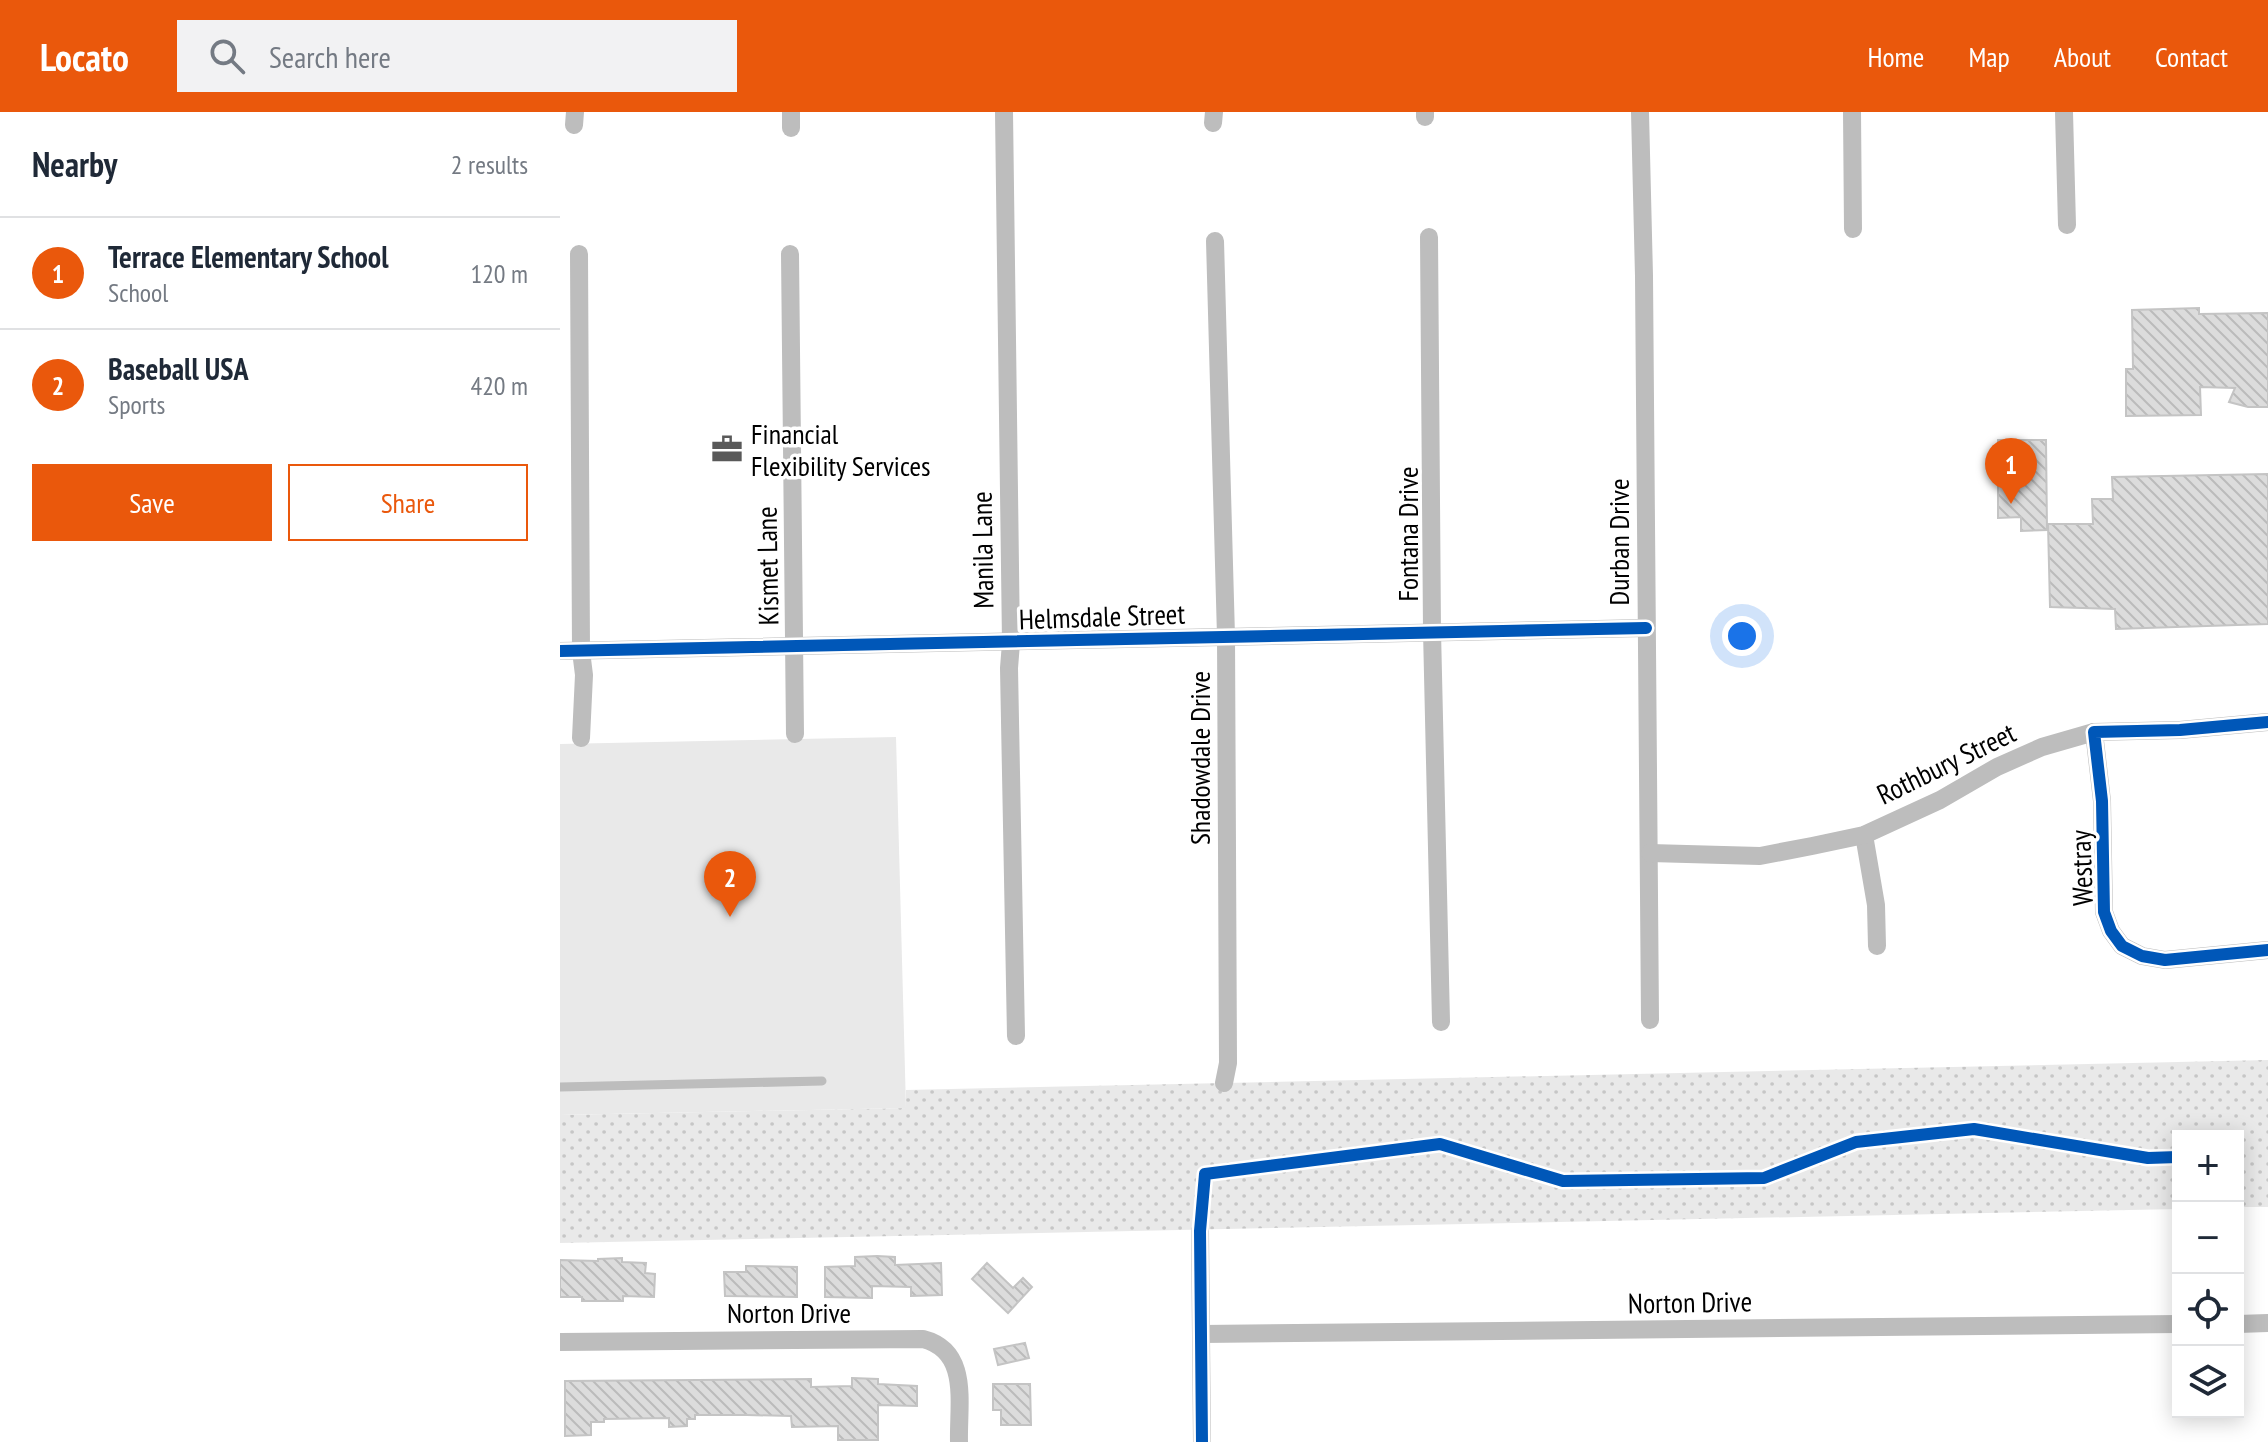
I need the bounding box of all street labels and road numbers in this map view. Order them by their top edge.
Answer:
street label: Fontana Drive [1389,466,1426,602]
street label: Durban Drive [1600,479,1637,605]
street label: Manila Lane [962,491,1002,609]
street label: Kismet Lane [747,506,787,626]
street label: Helmsdale Street [1018,595,1186,637]
street label: Shadowdale Drive [1181,671,1218,845]
street label: Rothbury Street [1870,713,2022,813]
street label: Westray [2061,829,2101,907]
street label: Norton Drive [1628,1282,1752,1322]
street label: Norton Drive [727,1294,851,1331]

